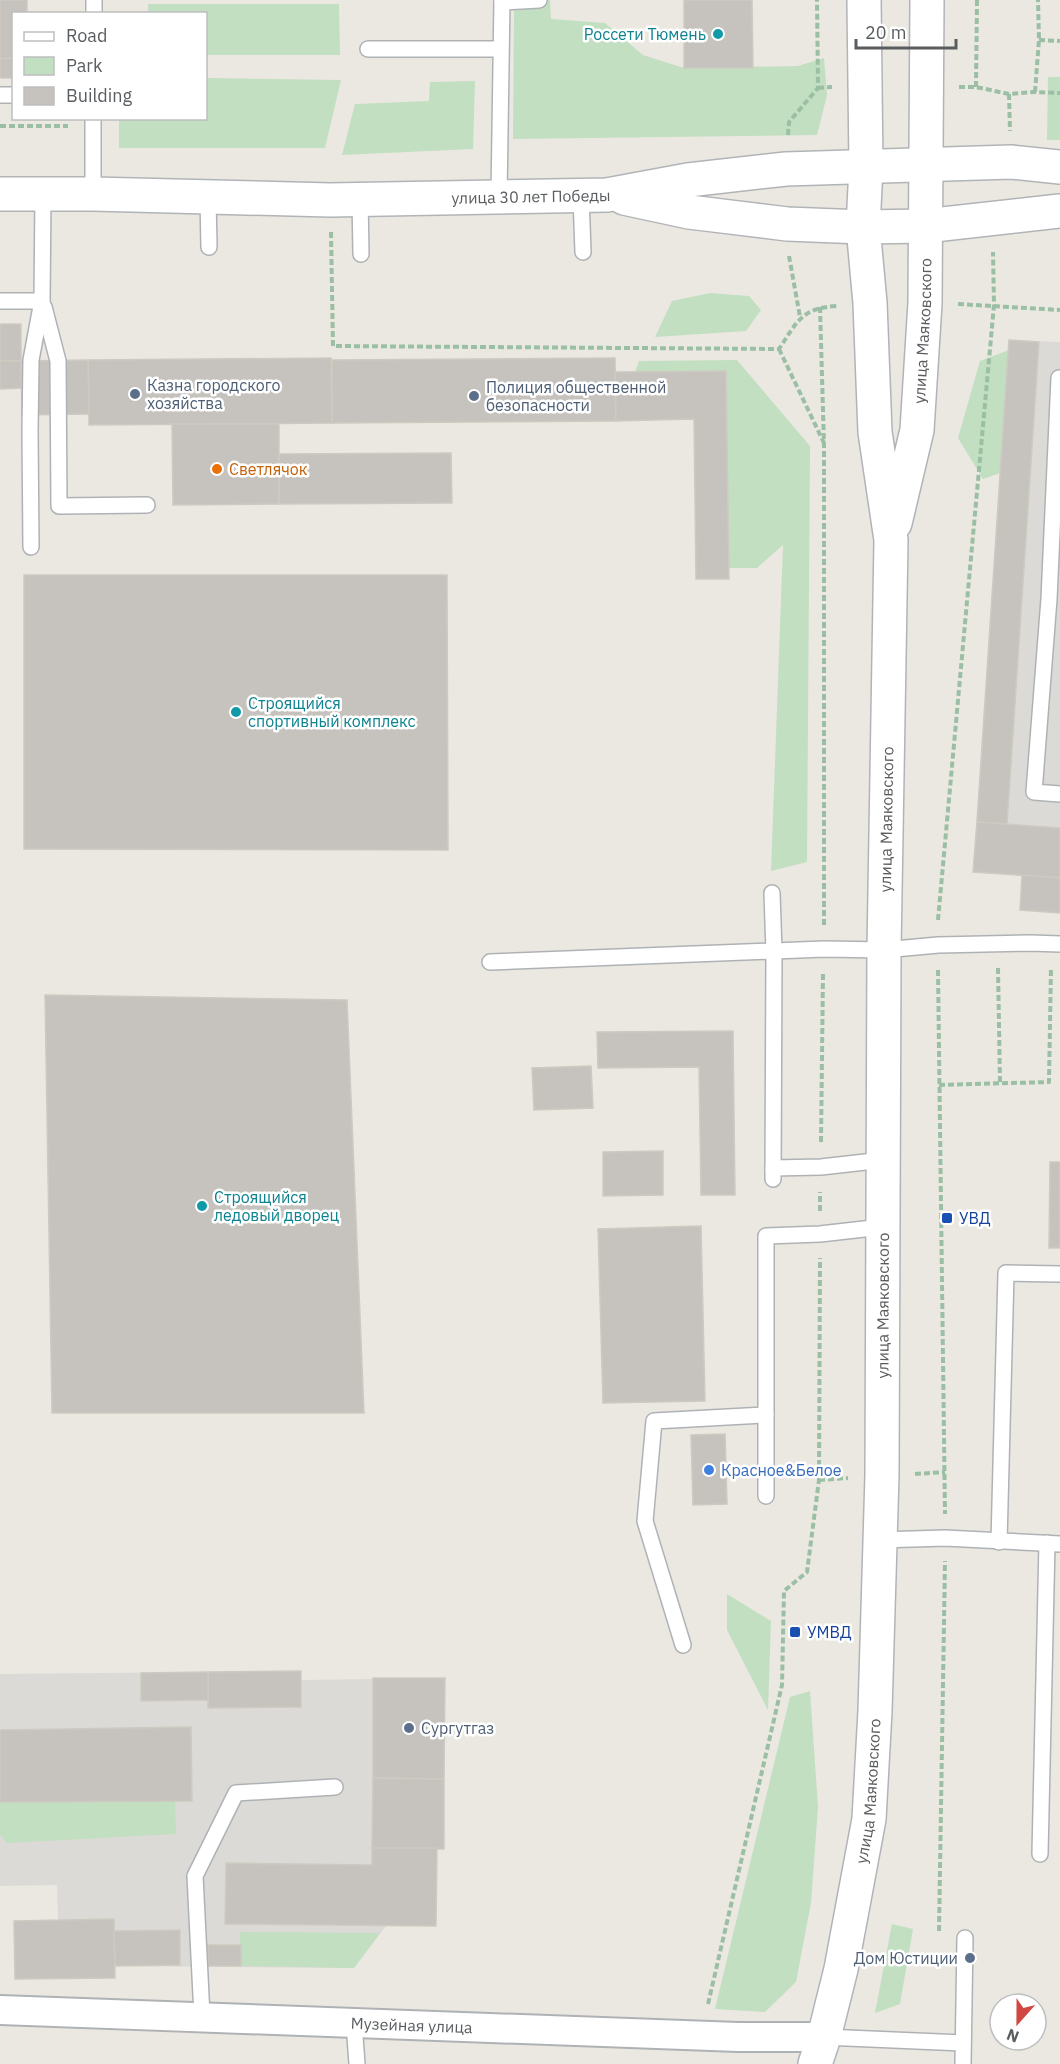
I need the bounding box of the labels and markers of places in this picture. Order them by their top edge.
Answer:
place label: Россети Тюмень [584,24,706,44]
marker: Россети Тюмень [711,27,725,41]
place label: Казна городского хозяйства [147,375,280,413]
place label: Полиция общественной безопасности [486,377,666,415]
marker: Казна городского хозяйства [128,387,142,401]
marker: Полиция общественной безопасности [467,389,481,403]
place label: Светлячок [229,459,308,479]
marker: Светлячок [210,462,224,476]
place label: Строящийся спортивный комплекс [248,693,416,731]
marker: Строящийся спортивный комплекс [229,705,243,719]
place label: Строящийся ледовый дворец [214,1187,340,1225]
marker: Строящийся ледовый дворец [195,1199,209,1213]
place label: УВД [959,1208,991,1228]
marker: УВД [940,1211,954,1225]
place label: Красное&Белое [721,1460,842,1480]
marker: Красное&Белое [702,1463,716,1477]
place label: УМВД [807,1622,852,1642]
marker: УМВД [788,1625,802,1639]
place label: Сургутгаз [421,1718,494,1738]
marker: Сургутгаз [402,1721,416,1735]
place label: Дом Юстиции [854,1948,958,1968]
marker: Дом Юстиции [963,1951,977,1965]

